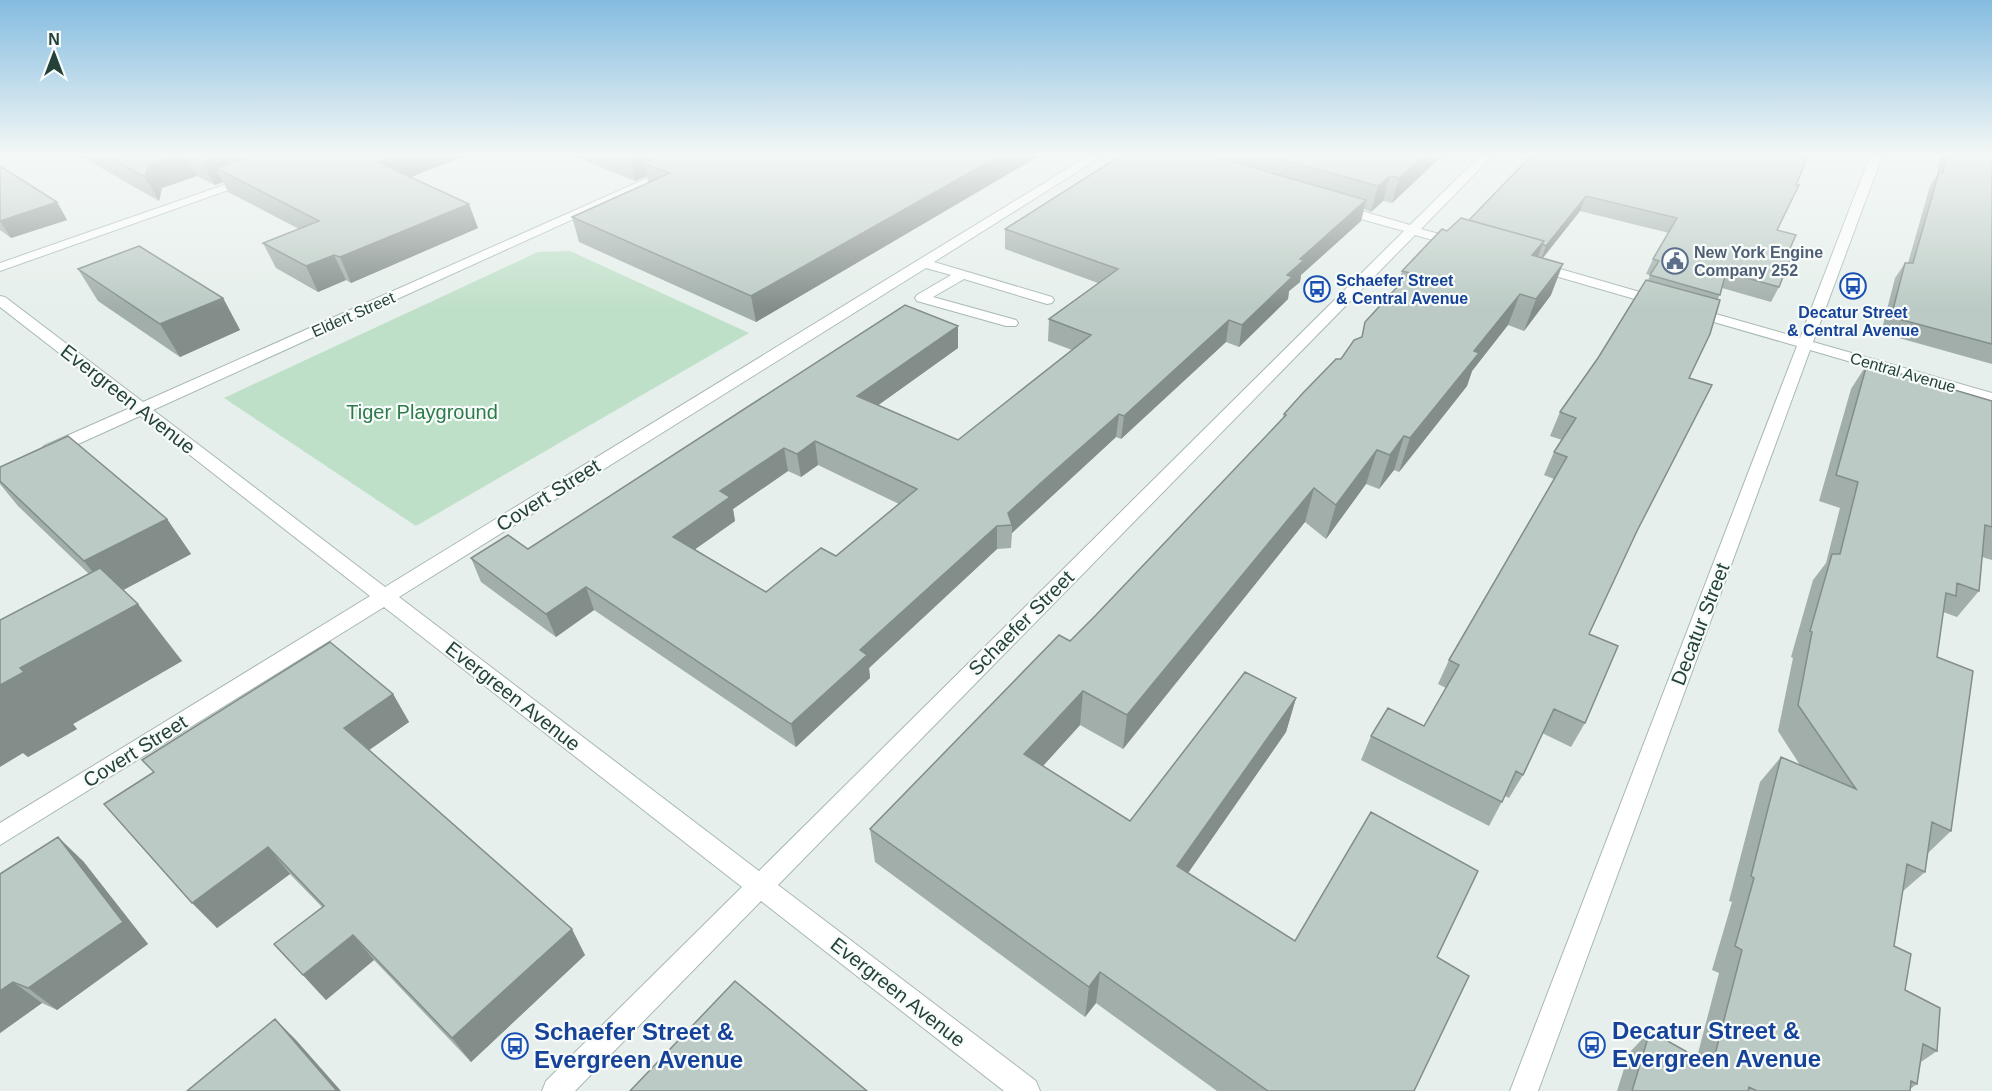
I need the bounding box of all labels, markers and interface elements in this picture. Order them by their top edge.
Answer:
north arrow [24,24,84,84]
text: N [48,31,60,48]
place label: New York Engine Company 252 [1694,244,1823,279]
public building icon: New York Engine Company 252 [1660,246,1690,276]
bus stop icon: Decatur Street & Central Avenue [1838,271,1868,301]
place label: Schaefer Street & Central Avenue [1336,272,1468,307]
bus stop icon: Schaefer Street & Central Avenue [1302,274,1332,304]
street label: Eldert Street [309,288,398,340]
place label: Decatur Street & Central Avenue [1787,304,1919,339]
street label: Evergreen Avenue [57,340,199,458]
street label: Central Avenue [1848,349,1958,396]
park label: Tiger Playground [346,401,498,423]
street label: Covert Street [492,454,604,536]
street label: Decatur Street [1667,559,1734,688]
street label: Schaefer Street [964,566,1078,680]
street label: Evergreen Avenue [442,637,584,755]
street label: Covert Street [79,710,191,792]
street label: Evergreen Avenue [827,933,969,1051]
place label: Decatur Street & Evergreen Avenue [1612,1017,1821,1072]
place label: Schaefer Street & Evergreen Avenue [534,1018,743,1073]
bus stop icon: Decatur Street & Evergreen Avenue [1577,1030,1607,1060]
bus stop icon: Schaefer Street & Evergreen Avenue [500,1031,530,1061]

